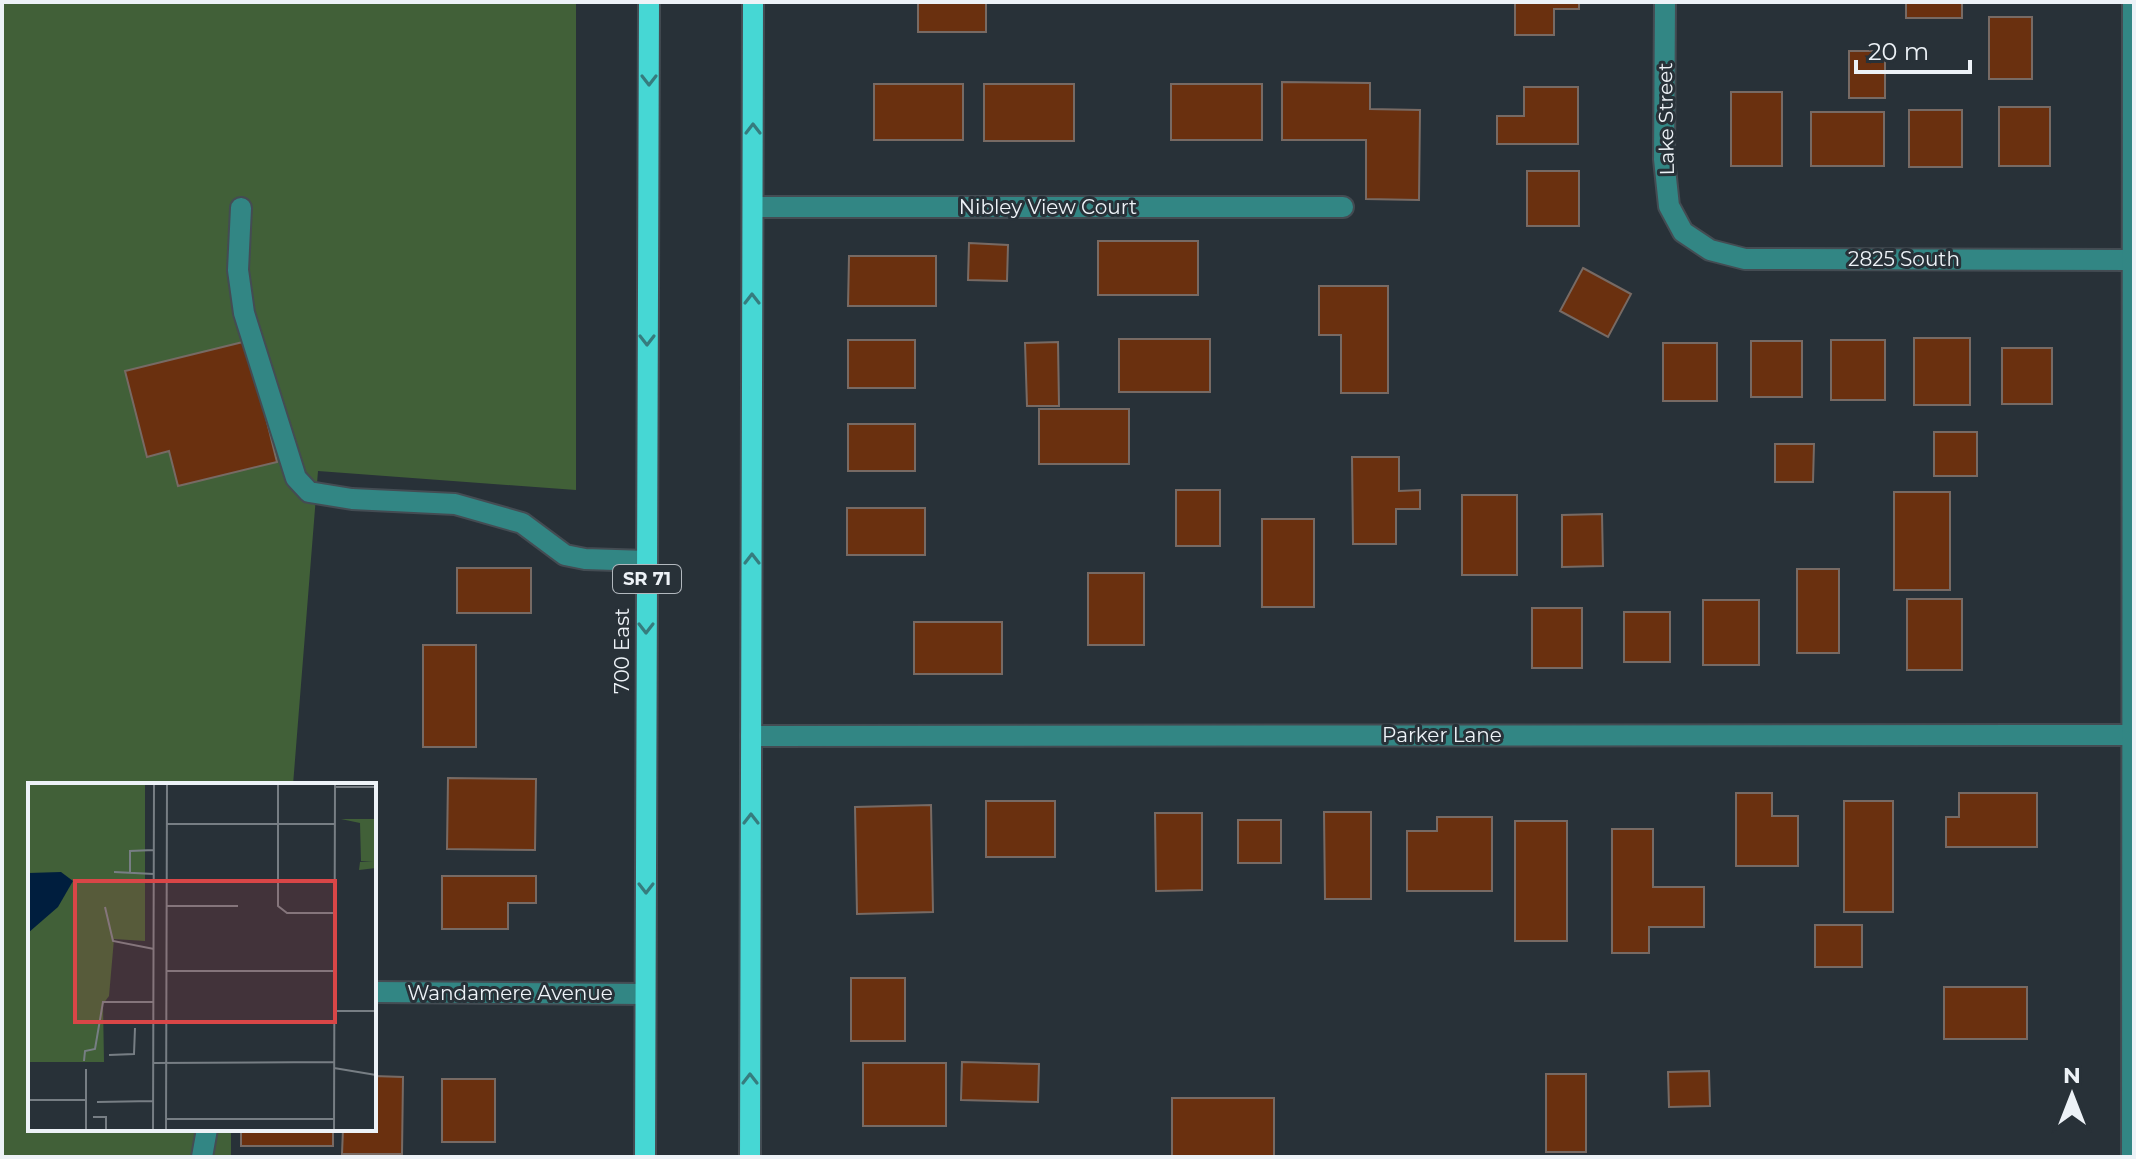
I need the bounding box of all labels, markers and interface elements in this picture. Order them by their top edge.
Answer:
scale bar [1856,24,1970,74]
text: 20 m [1868,37,1929,66]
street label: Lake Street [1653,62,1679,176]
one-way arrow [640,74,657,87]
one-way arrow [744,122,762,135]
street label: Nibley View Court [959,195,1137,219]
street label: 2825 South [1848,247,1960,271]
one-way arrow [743,292,761,305]
one-way arrow [639,334,656,347]
one-way arrow [743,552,761,565]
road number: SR 71 [613,565,681,593]
street label: 700 East [610,608,634,694]
one-way arrow [637,622,655,635]
street label: Parker Lane [1382,723,1502,747]
inset map [28,783,376,1131]
one-way arrow [742,812,760,825]
one-way arrow [637,882,654,895]
street label: Wandamere Avenue [407,981,613,1005]
north arrow [2032,1055,2112,1135]
text: N [2063,1062,2081,1089]
one-way arrow [741,1072,759,1085]

